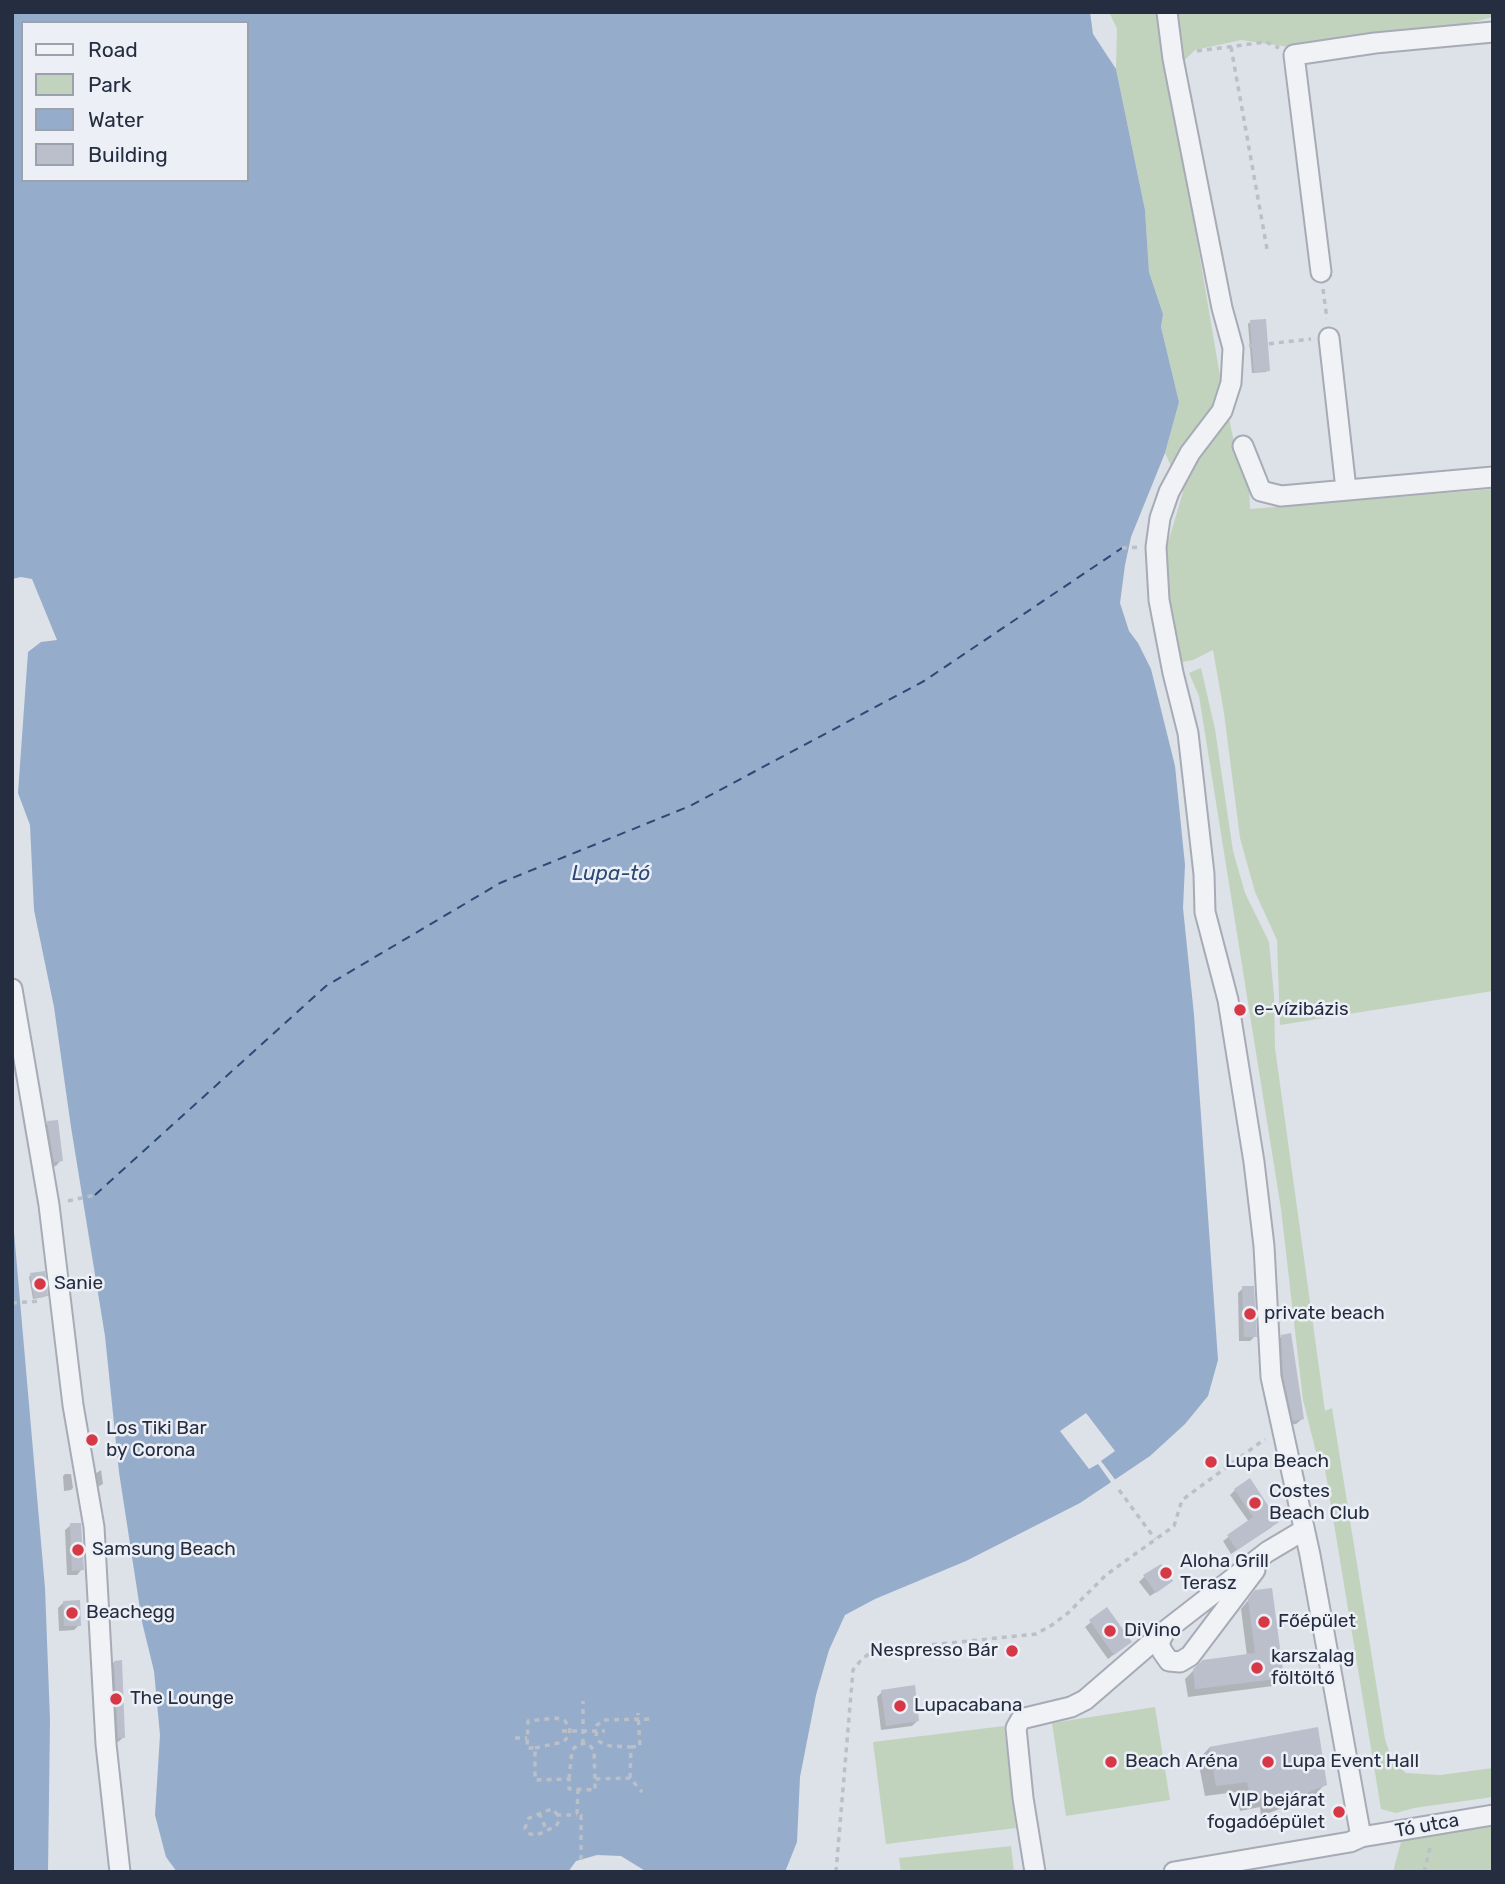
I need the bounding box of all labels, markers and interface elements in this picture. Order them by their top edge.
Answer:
legend [21,21,248,182]
text: Road [88,37,138,62]
text: Park [88,72,132,97]
text: Water [88,107,144,132]
text: Building [88,142,168,167]
water label: Lupa-tó [572,861,650,887]
place label: e-vízibázis [1254,999,1349,1021]
marker: e-vízibázis [1232,1002,1248,1018]
place label: Sanie [54,1273,103,1295]
marker: Sanie [32,1276,48,1292]
place label: private beach [1264,1303,1385,1325]
marker: private beach [1242,1306,1258,1322]
place label: Los Tiki Bar by Corona [106,1418,207,1462]
marker: Los Tiki Bar by Corona [84,1432,100,1448]
place label: Lupa Beach [1225,1451,1329,1473]
marker: Lupa Beach [1203,1454,1219,1470]
place label: Costes Beach Club [1269,1481,1370,1525]
marker: Costes Beach Club [1247,1495,1263,1511]
place label: Samsung Beach [92,1539,236,1561]
marker: Samsung Beach [70,1542,86,1558]
place label: Aloha Grill Terasz [1180,1551,1269,1595]
marker: Aloha Grill Terasz [1158,1565,1174,1581]
place label: Beachegg [86,1602,175,1624]
marker: Beachegg [64,1605,80,1621]
place label: Főépület [1278,1611,1356,1633]
marker: Főépület [1256,1614,1272,1630]
place label: DiVino [1124,1620,1181,1642]
marker: DiVino [1102,1623,1118,1639]
place label: Nespresso Bár [870,1640,998,1662]
marker: Nespresso Bár [1004,1643,1020,1659]
place label: karszalag föltöltő [1271,1646,1355,1690]
marker: karszalag föltöltő [1249,1660,1265,1676]
place label: The Lounge [130,1688,234,1710]
marker: The Lounge [108,1691,124,1707]
place label: Lupacabana [914,1695,1022,1717]
marker: Lupacabana [892,1698,908,1714]
place label: Beach Aréna [1125,1751,1238,1773]
place label: Lupa Event Hall [1282,1751,1419,1773]
marker: Beach Aréna [1103,1754,1119,1770]
marker: Lupa Event Hall [1260,1754,1276,1770]
place label: VIP bejárat fogadóépület [1207,1790,1325,1834]
marker: VIP bejárat fogadóépület [1331,1804,1347,1820]
street label: Tó utca [1393,1809,1461,1843]

